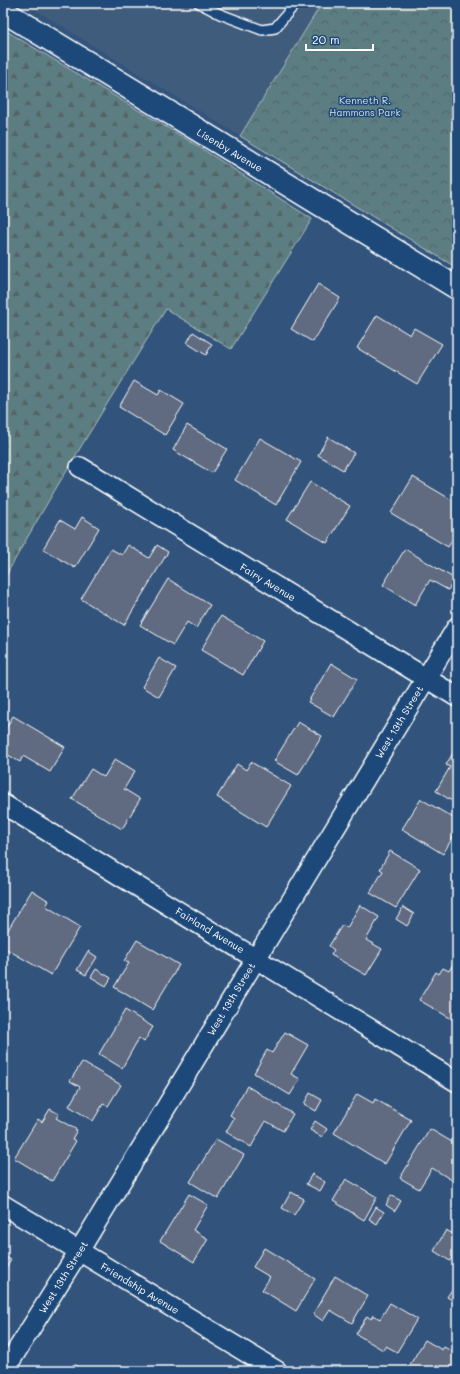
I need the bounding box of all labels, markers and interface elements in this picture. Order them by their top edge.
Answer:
scale bar [306,26,373,52]
text: 20 m [312,31,340,47]
park label: Kenneth R. Hammons Park [329,93,401,119]
street label: Lisenby Avenue [195,125,265,175]
street label: Fairy Avenue [237,560,299,604]
street label: West 13th Street [372,683,426,761]
street label: Fairland Avenue [173,904,247,956]
street label: West 13th Street [204,960,258,1038]
street label: West 13th Street [35,1238,91,1316]
street label: Friendship Avenue [98,1259,182,1317]

